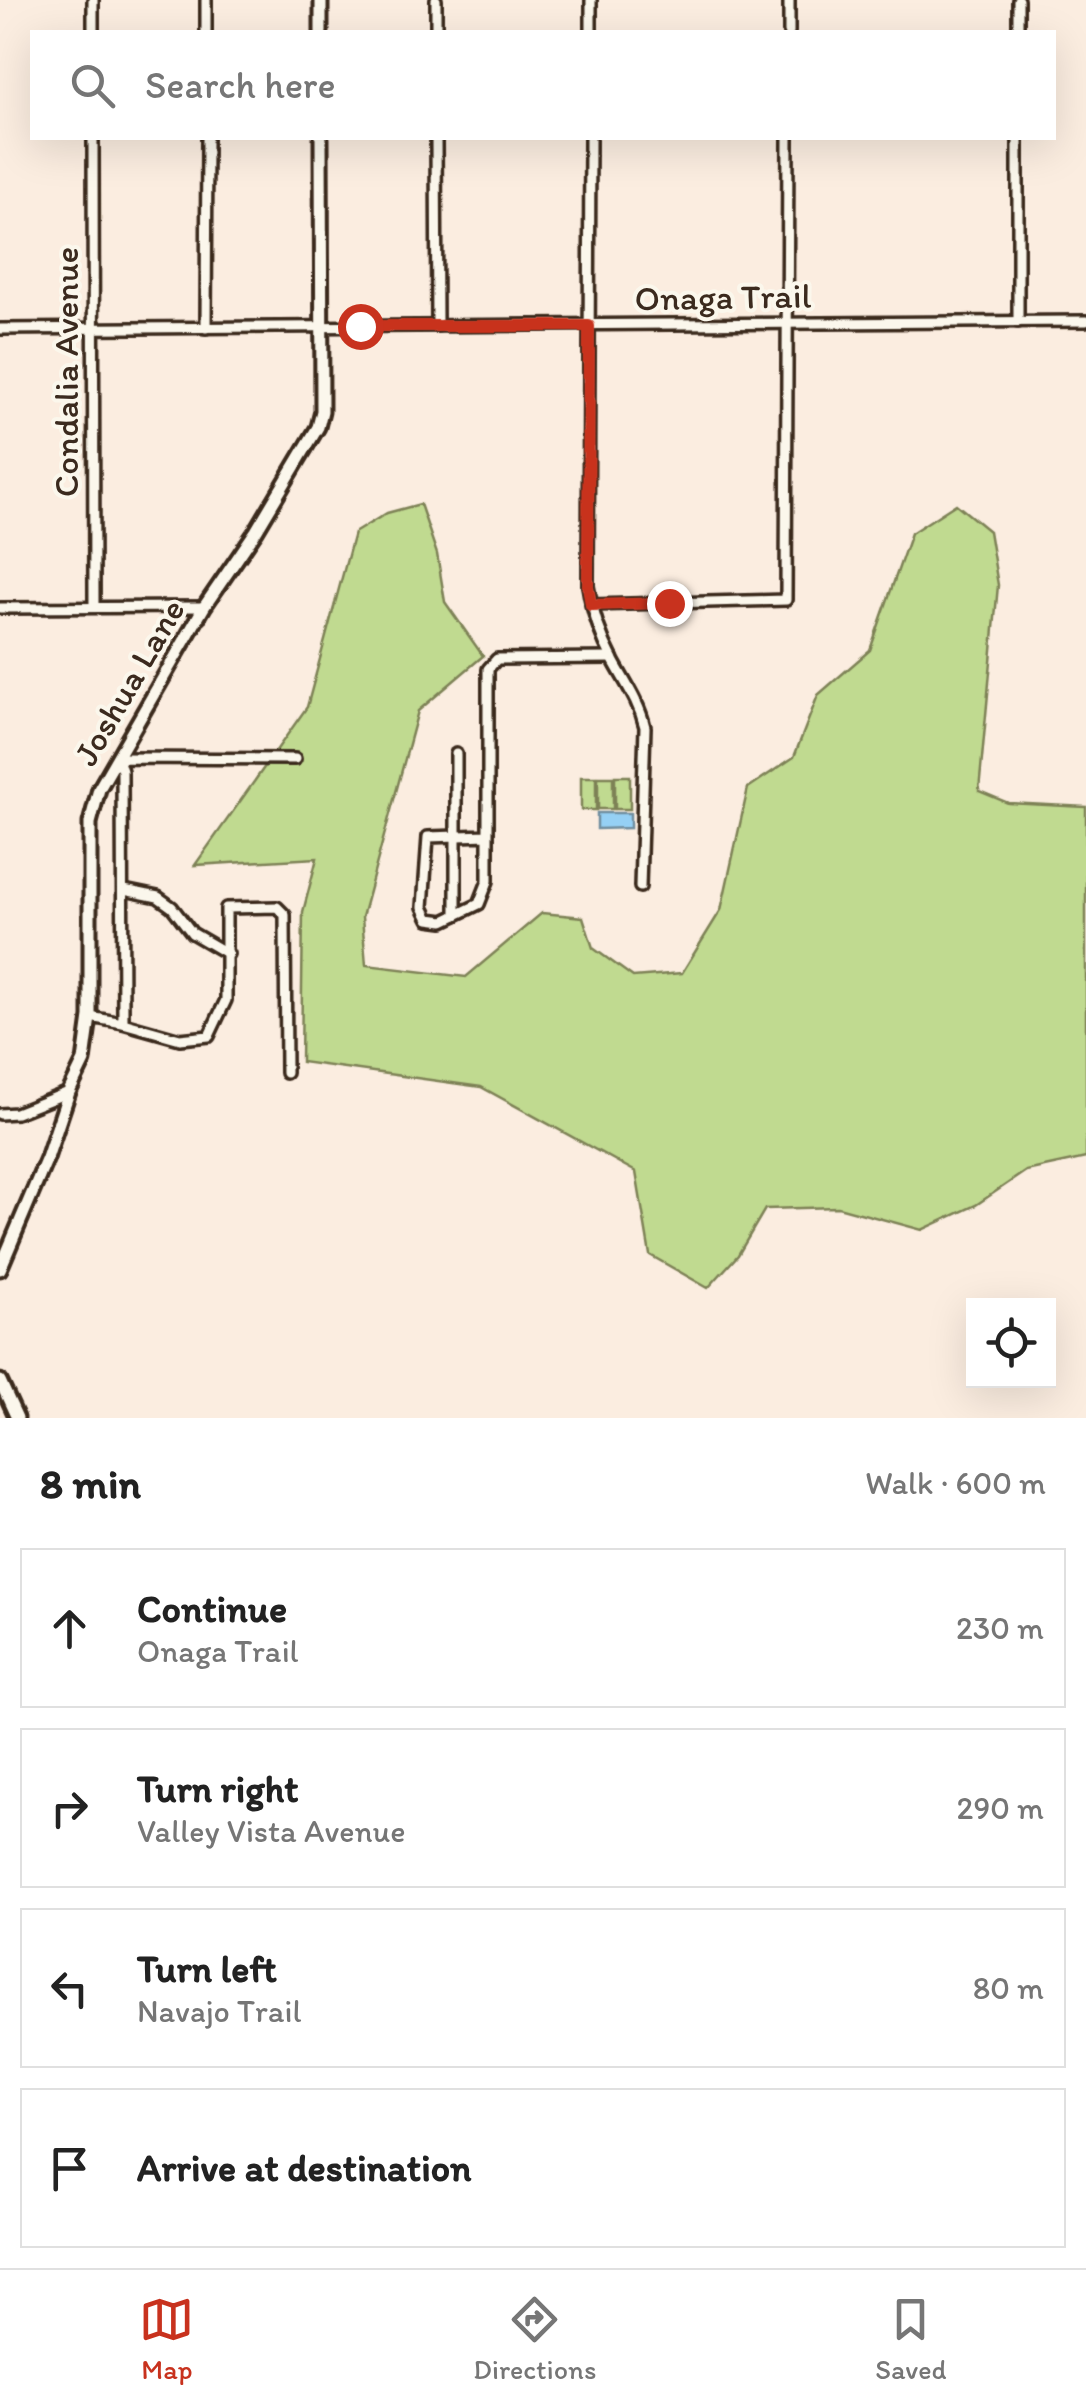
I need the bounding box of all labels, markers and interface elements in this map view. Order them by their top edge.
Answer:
search box [30,30,1056,140]
icon: search [65,58,120,113]
text: Search here [145,62,336,108]
street label: Condalia Avenue [45,247,87,497]
street label: Onaga Trail [634,274,812,320]
route start [338,304,384,350]
route end [647,581,693,627]
street label: Joshua Lane [64,591,194,773]
map controls [966,1298,1056,1388]
button: locate [966,1298,1056,1388]
text: 8 min [40,1458,141,1509]
text: Walk · 600 m [865,1464,1046,1502]
text: Continue [137,1586,287,1632]
icon: ahead [42,1601,97,1656]
text: 230 m [956,1609,1044,1647]
text: Onaga Trail [137,1632,299,1670]
text: Turn right [137,1766,299,1812]
icon: right [42,1781,97,1836]
text: 290 m [957,1789,1044,1827]
text: Valley Vista Avenue [137,1812,406,1850]
text: Turn left [137,1946,277,1992]
icon: left [42,1961,97,2016]
text: 80 m [973,1969,1044,2007]
text: Navajo Trail [137,1992,302,2030]
icon: arrive [42,2141,97,2196]
text: Arrive at destination [137,2145,472,2191]
tab: Map [139,2292,194,2386]
tab: Directions [473,2292,596,2386]
tab: Saved [875,2292,947,2386]

